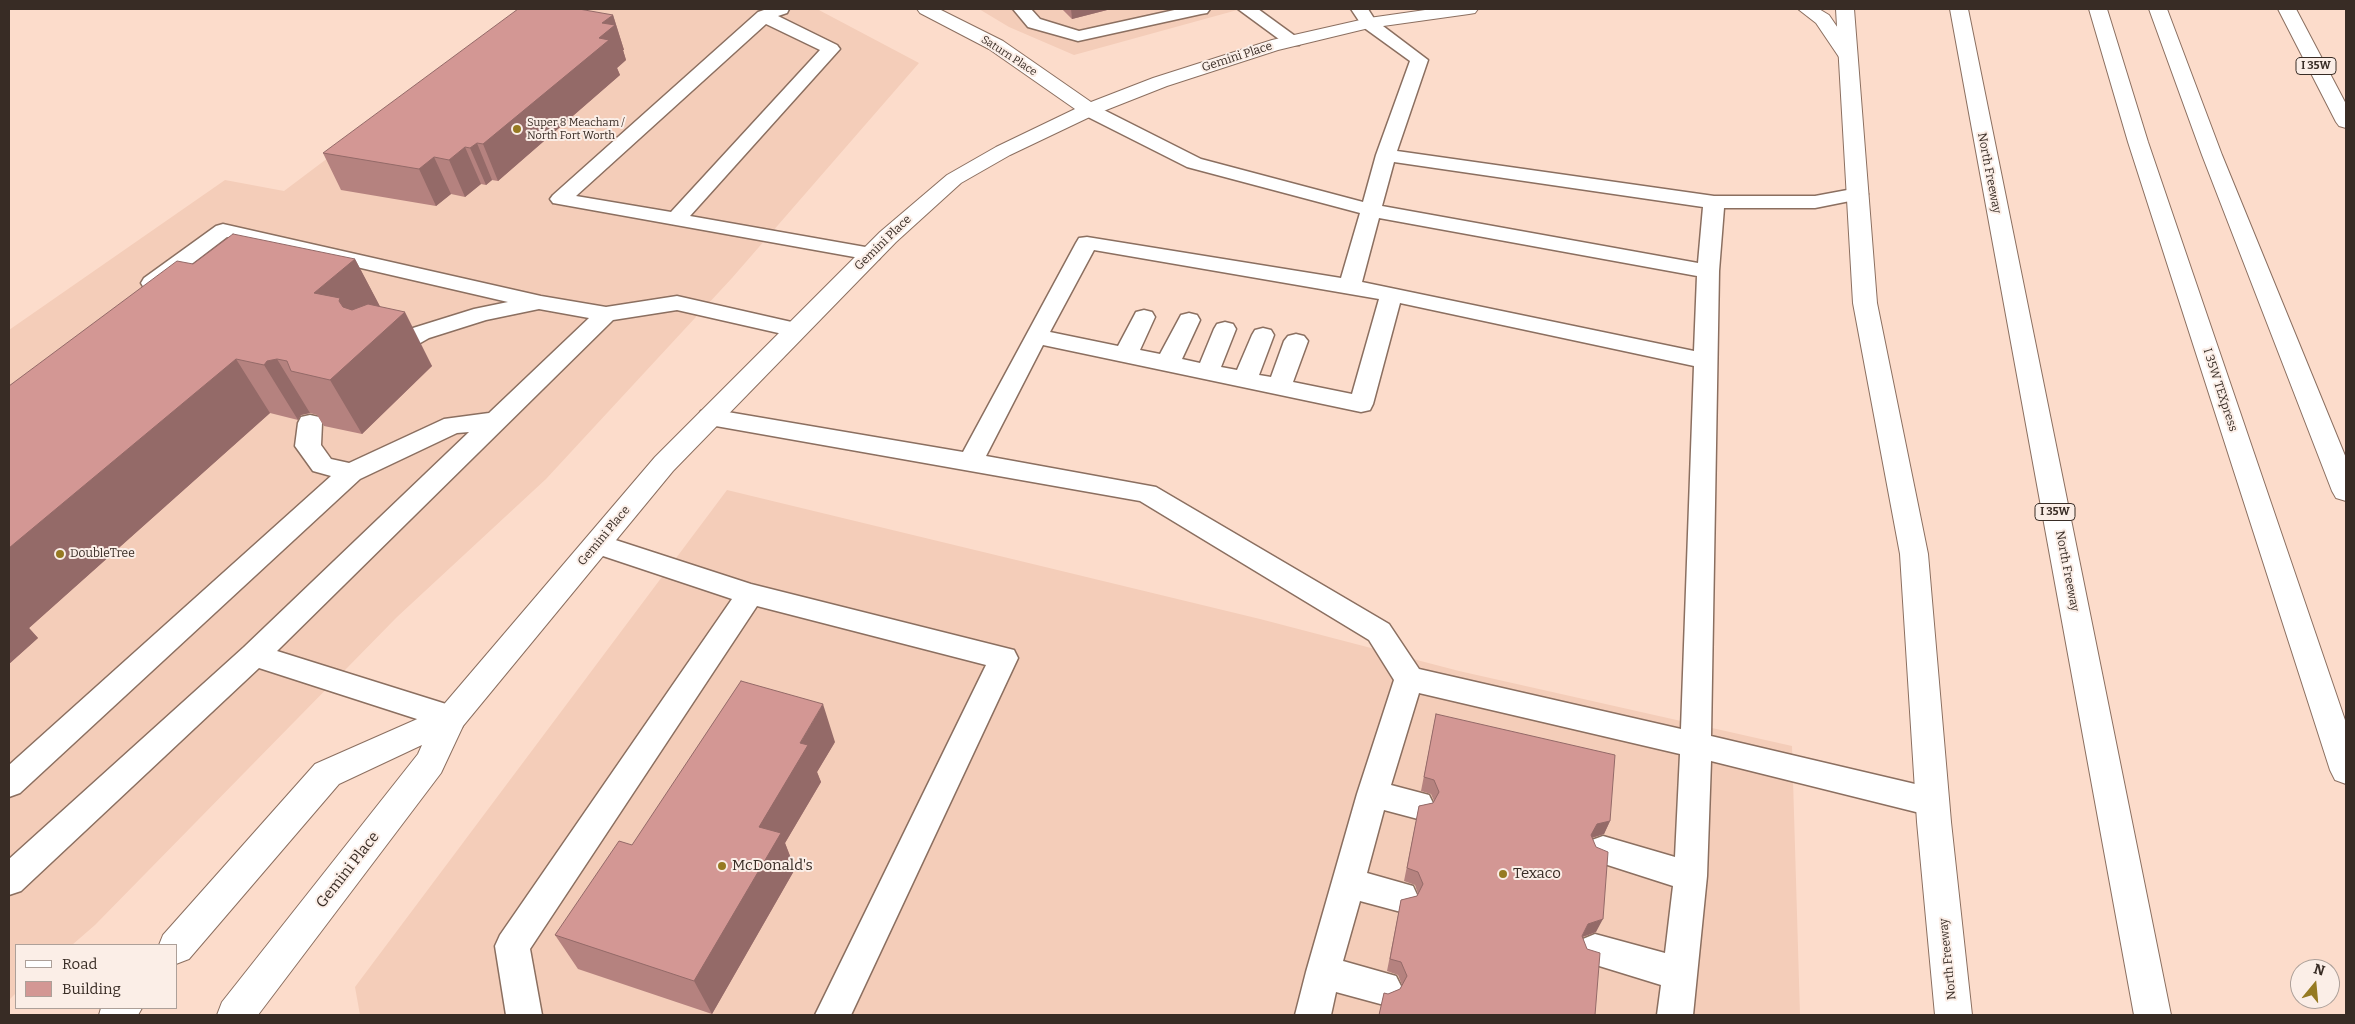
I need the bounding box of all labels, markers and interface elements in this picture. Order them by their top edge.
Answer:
street label: Saturn Place [979,33,1039,79]
street label: Gemini Place [1200,39,1274,75]
road number: I 35W [2296,58,2336,74]
place label: Super 8 Meacham / North Fort Worth [527,116,625,142]
marker: Super 8 Meacham / North Fort Worth [511,123,523,135]
street label: North Freeway [1974,131,2004,215]
street label: Gemini Place [852,212,914,274]
street label: I 35W TEXpress [2200,347,2240,433]
street label: Gemini Place [575,503,633,569]
road number: I 35W [2035,504,2075,520]
street label: North Freeway [2052,529,2082,613]
place label: DoubleTree [70,547,135,561]
marker: DoubleTree [54,548,66,560]
street label: Gemini Place [313,828,383,912]
place label: McDonald's [732,857,813,875]
marker: McDonald's [716,860,728,872]
place label: Texaco [1513,865,1561,883]
marker: Texaco [1497,868,1509,880]
street label: North Freeway [1937,917,1959,1001]
legend [15,944,178,1009]
text: Road [62,955,97,973]
north arrow [2290,959,2340,1009]
text: N [2312,960,2327,980]
text: Building [62,980,121,998]

